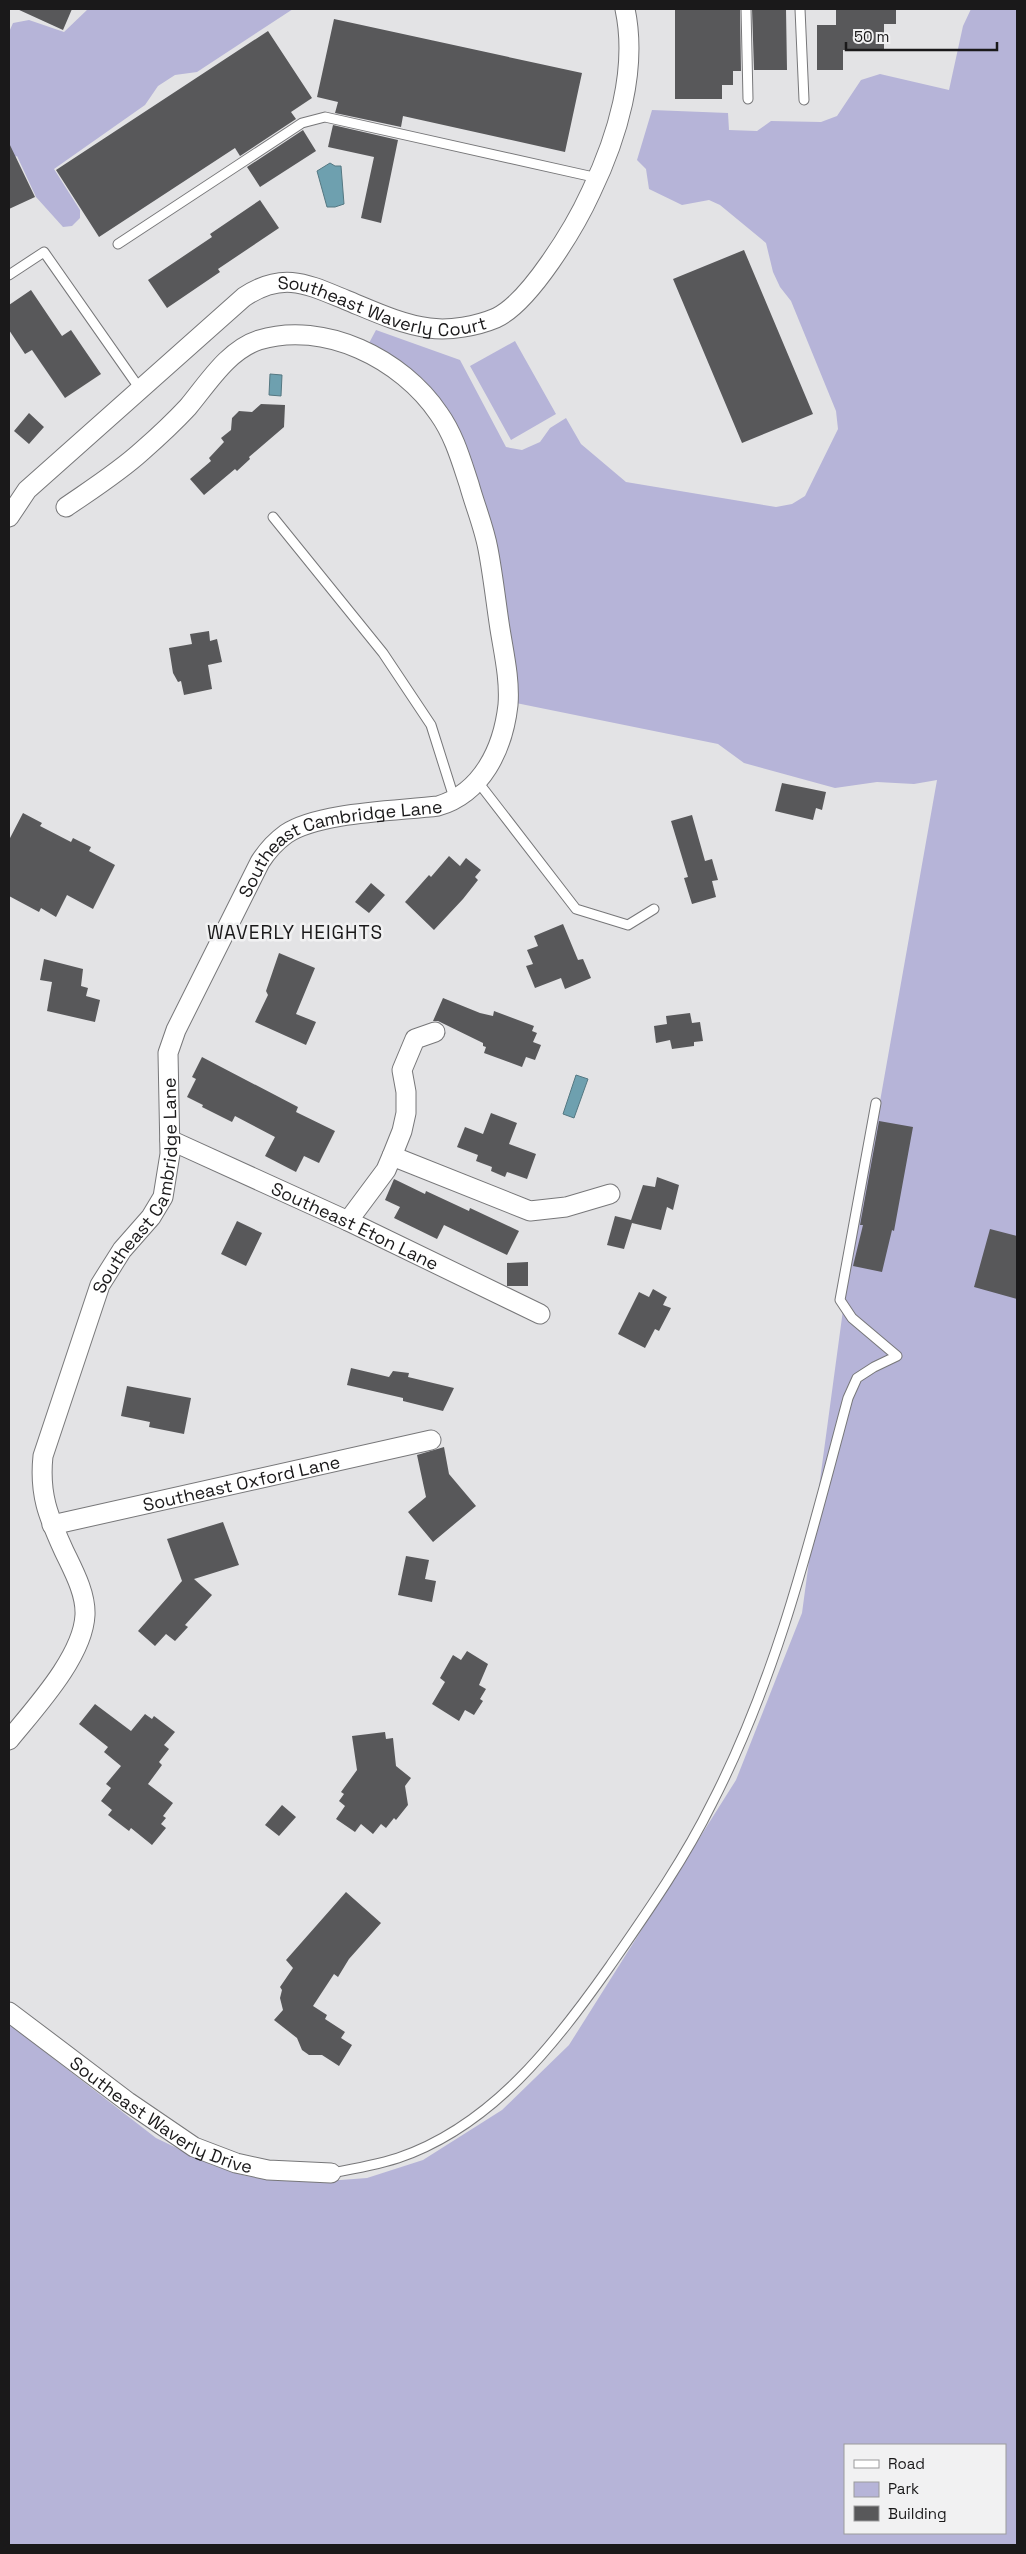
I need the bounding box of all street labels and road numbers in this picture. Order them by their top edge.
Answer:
street label: Southeast Waverly Court [277,271,489,340]
street label: Southeast Cambridge Lane [233,794,444,901]
street label: Southeast Cambridge Lane [87,1077,182,1296]
street label: Southeast Eton Lane [268,1176,443,1275]
street label: Southeast Oxford Lane [140,1449,342,1516]
street label: Southeast Waverly Drive [65,2051,255,2178]

